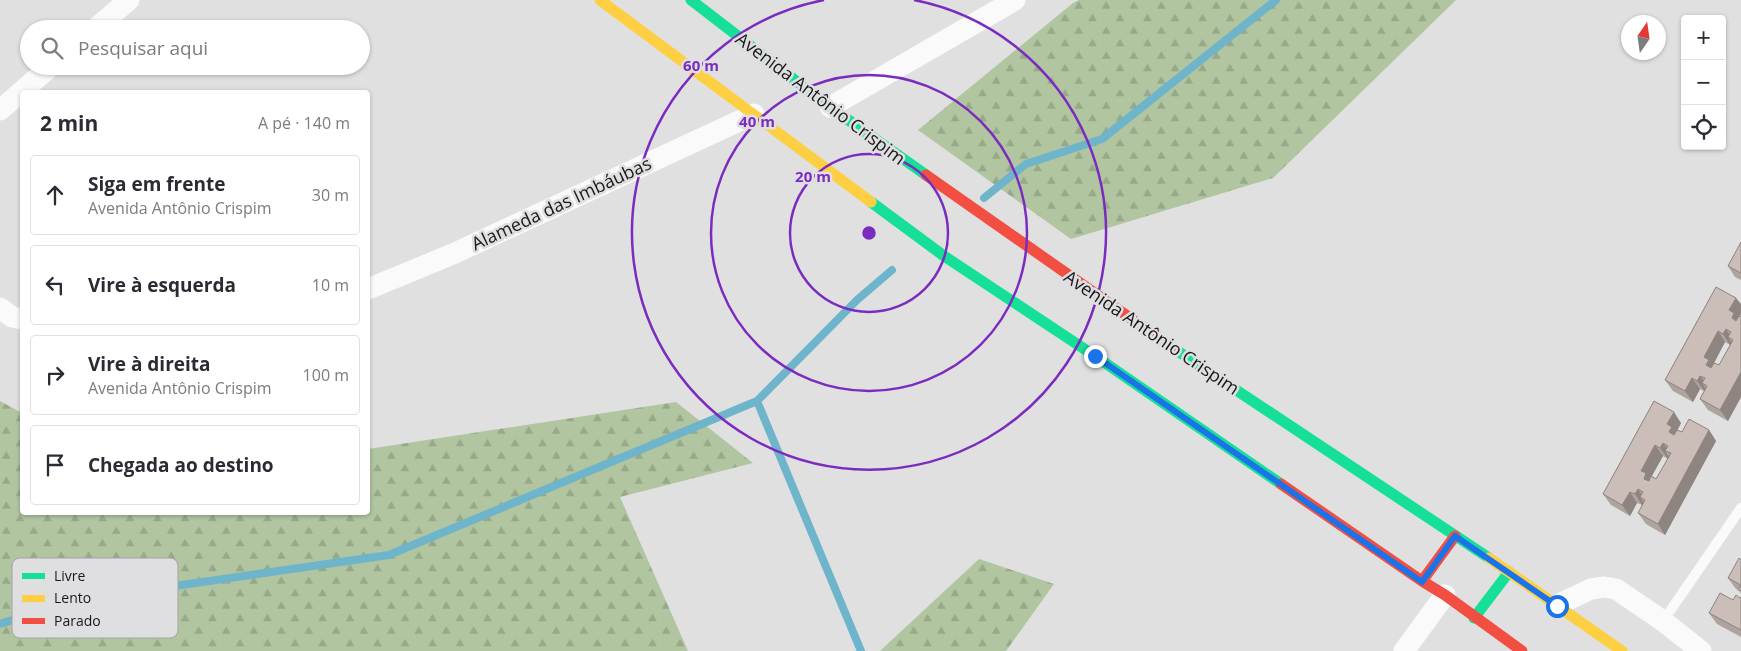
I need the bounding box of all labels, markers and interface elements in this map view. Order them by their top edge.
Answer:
north arrow [1621,15,1666,60]
map controls [1681,15,1726,150]
button: + [1681,15,1726,60]
search box [20,20,370,75]
street label: Avenida Antônio Crispim [731,26,911,170]
icon: search [38,34,66,62]
text: Pesquisar aqui [78,35,208,61]
text: 60 m [683,55,719,75]
button: − [1681,60,1726,105]
button: locate [1681,105,1726,150]
text: 2 min [40,109,98,137]
text: 40 m [739,111,775,131]
text: A pé · 140 m [258,112,350,134]
street label: Alameda das Imbáubas [467,151,655,255]
text: 20 m [795,166,831,186]
text: Siga em frente [88,171,225,197]
icon: ahead [41,181,69,209]
text: 30 m [312,184,349,206]
text: Avenida Antônio Crispim [88,197,272,219]
centre of rings [860,224,878,242]
street label: Avenida Antônio Crispim [1060,264,1244,400]
icon: left [41,271,69,299]
text: Vire à esquerda [88,272,236,298]
text: 10 m [312,274,349,296]
route end [1084,345,1107,368]
text: Vire à direita [88,351,211,377]
icon: right [41,361,69,389]
text: 100 m [303,364,349,386]
text: Avenida Antônio Crispim [88,377,272,399]
icon: arrive [41,451,69,479]
text: Chegada ao destino [88,452,274,478]
legend [12,558,178,638]
text: Livre [54,566,86,585]
text: Lento [54,588,91,607]
route start [1546,595,1569,618]
text: Parado [54,611,101,630]

